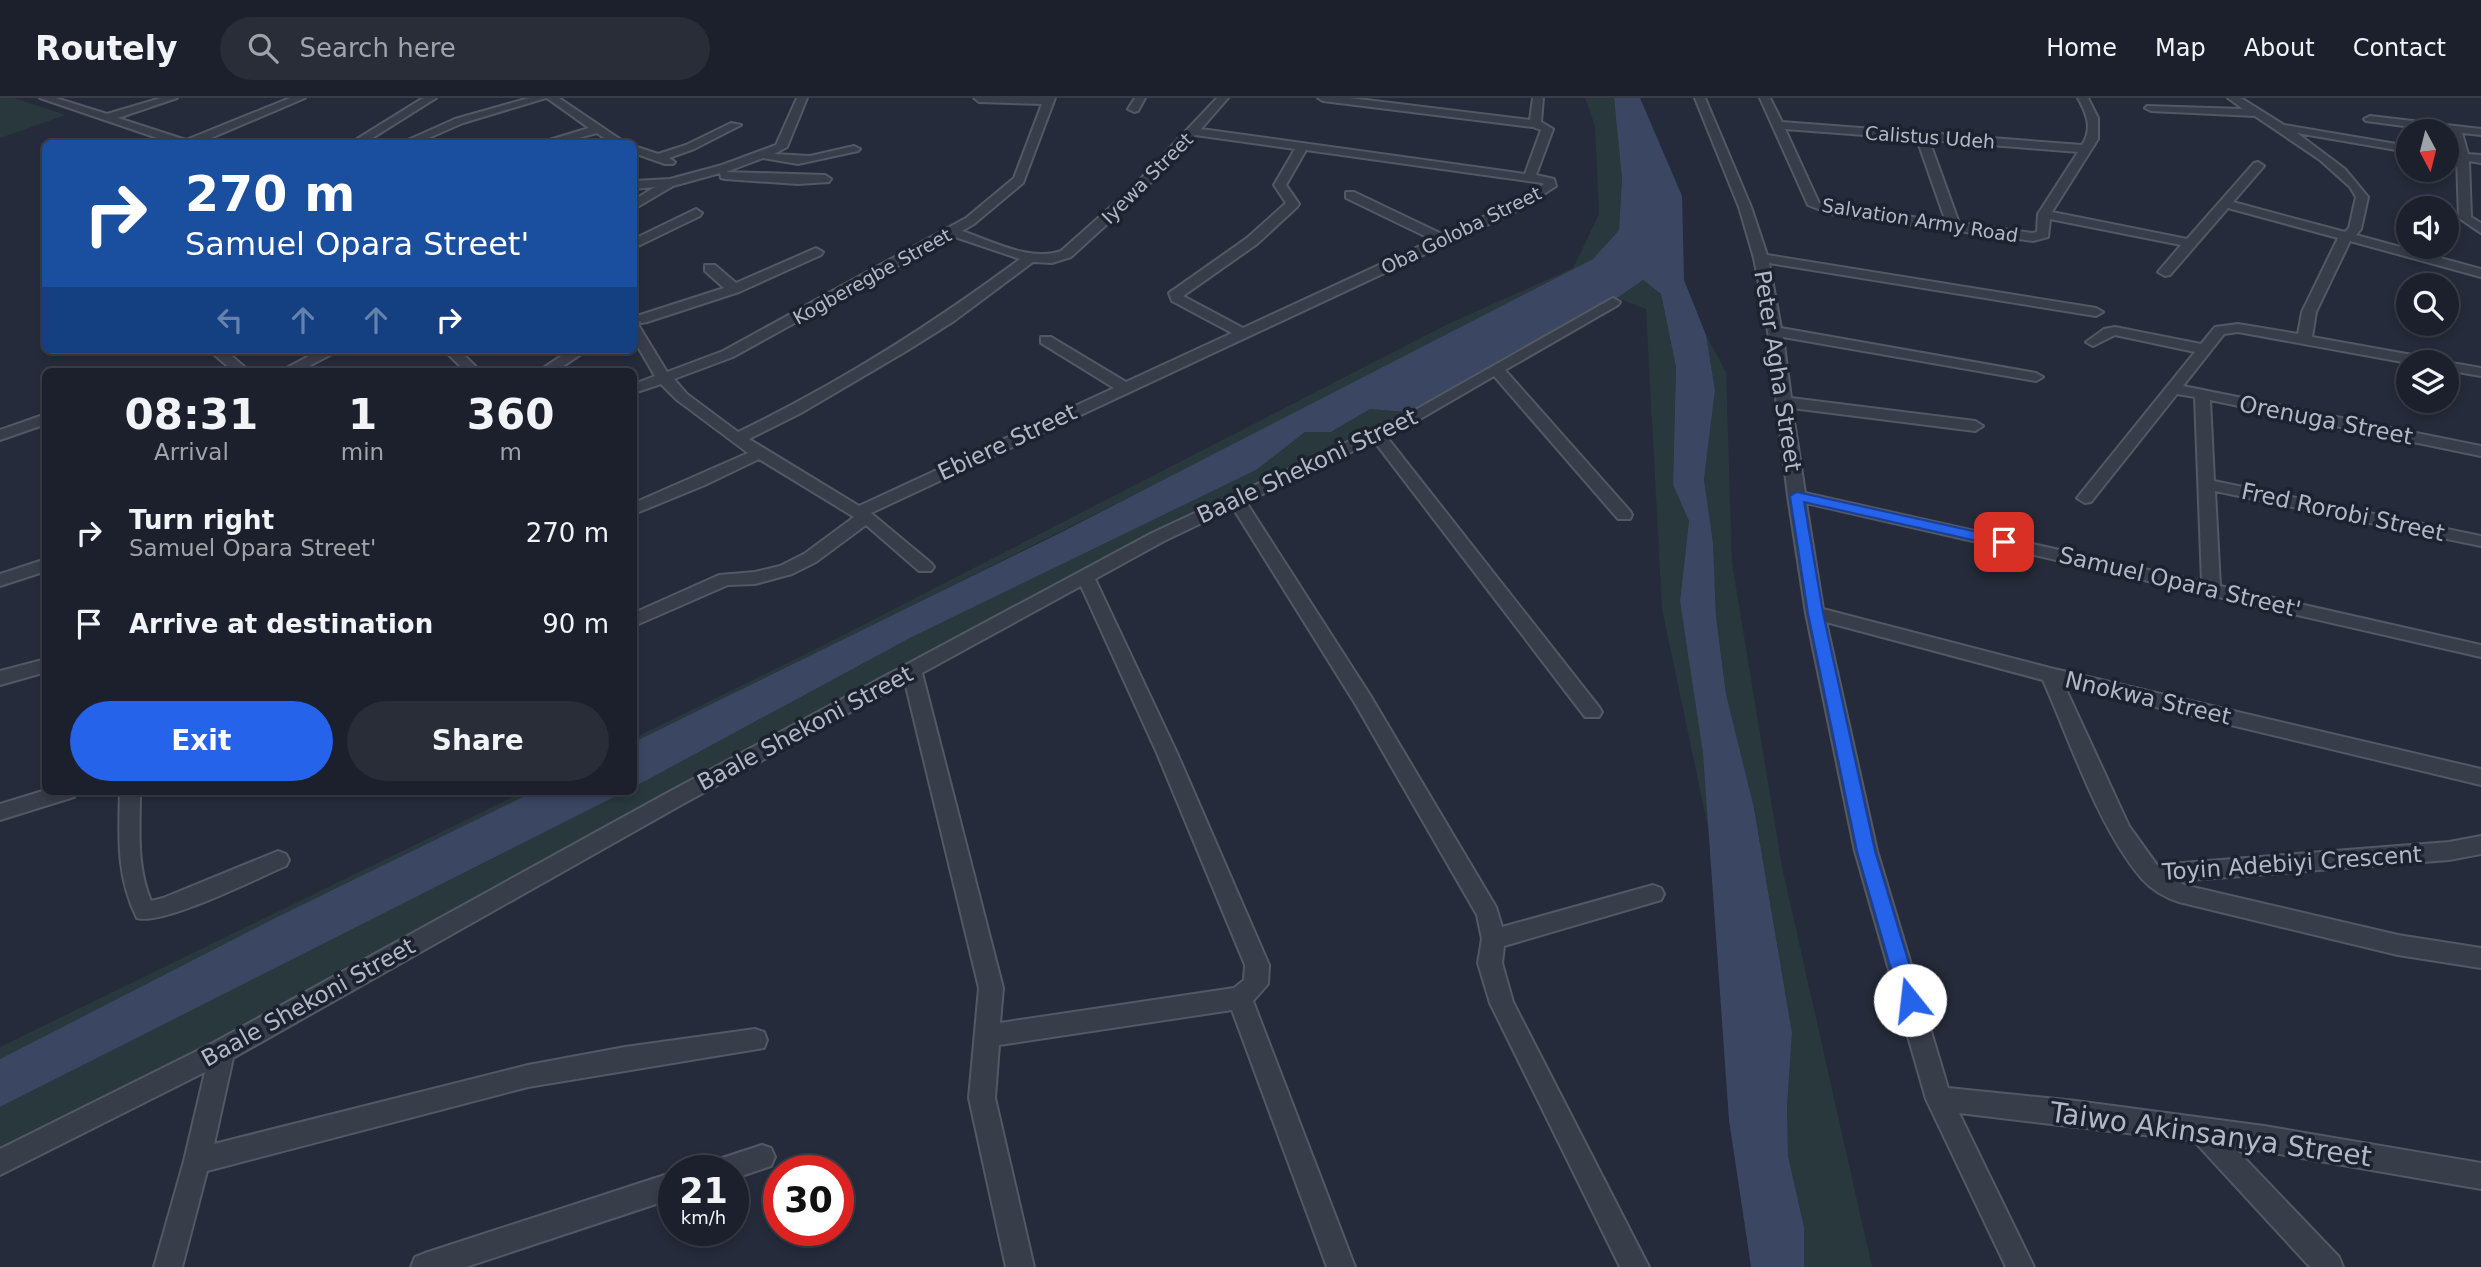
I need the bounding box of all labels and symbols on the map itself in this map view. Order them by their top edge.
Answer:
north arrow [2396,119,2459,182]
street label: Calistus Udeh [1864,121,1996,153]
street label: Iyewa Street [1097,128,1197,228]
street label: Oba Goloba Street [1377,182,1545,278]
street label: Salvation Army Road [1820,194,2020,246]
street label: Kogberegbe Street [789,223,955,329]
street label: Peter Agha Street [1749,269,1807,473]
street label: Orenuga Street [2237,390,2415,450]
street label: Ebiere Street [934,399,1080,485]
street label: Baale Shekoni Street [1193,404,1421,528]
street label: Fred Rorobi Street [2239,478,2447,546]
pin [1974,512,2034,572]
street label: Samuel Opara Street' [2057,542,2303,622]
street label: Baale Shekoni Street [693,660,917,796]
street label: Nnokwa Street [2063,666,2233,730]
street label: Toyin Adebiyi Crescent [2160,841,2423,885]
street label: Baale Shekoni Street [197,932,419,1072]
position arrow [1873,963,1947,1037]
street label: Taiwo Akinsanya Street [2047,1095,2374,1173]
speed limit sign: 30 [763,1155,854,1246]

